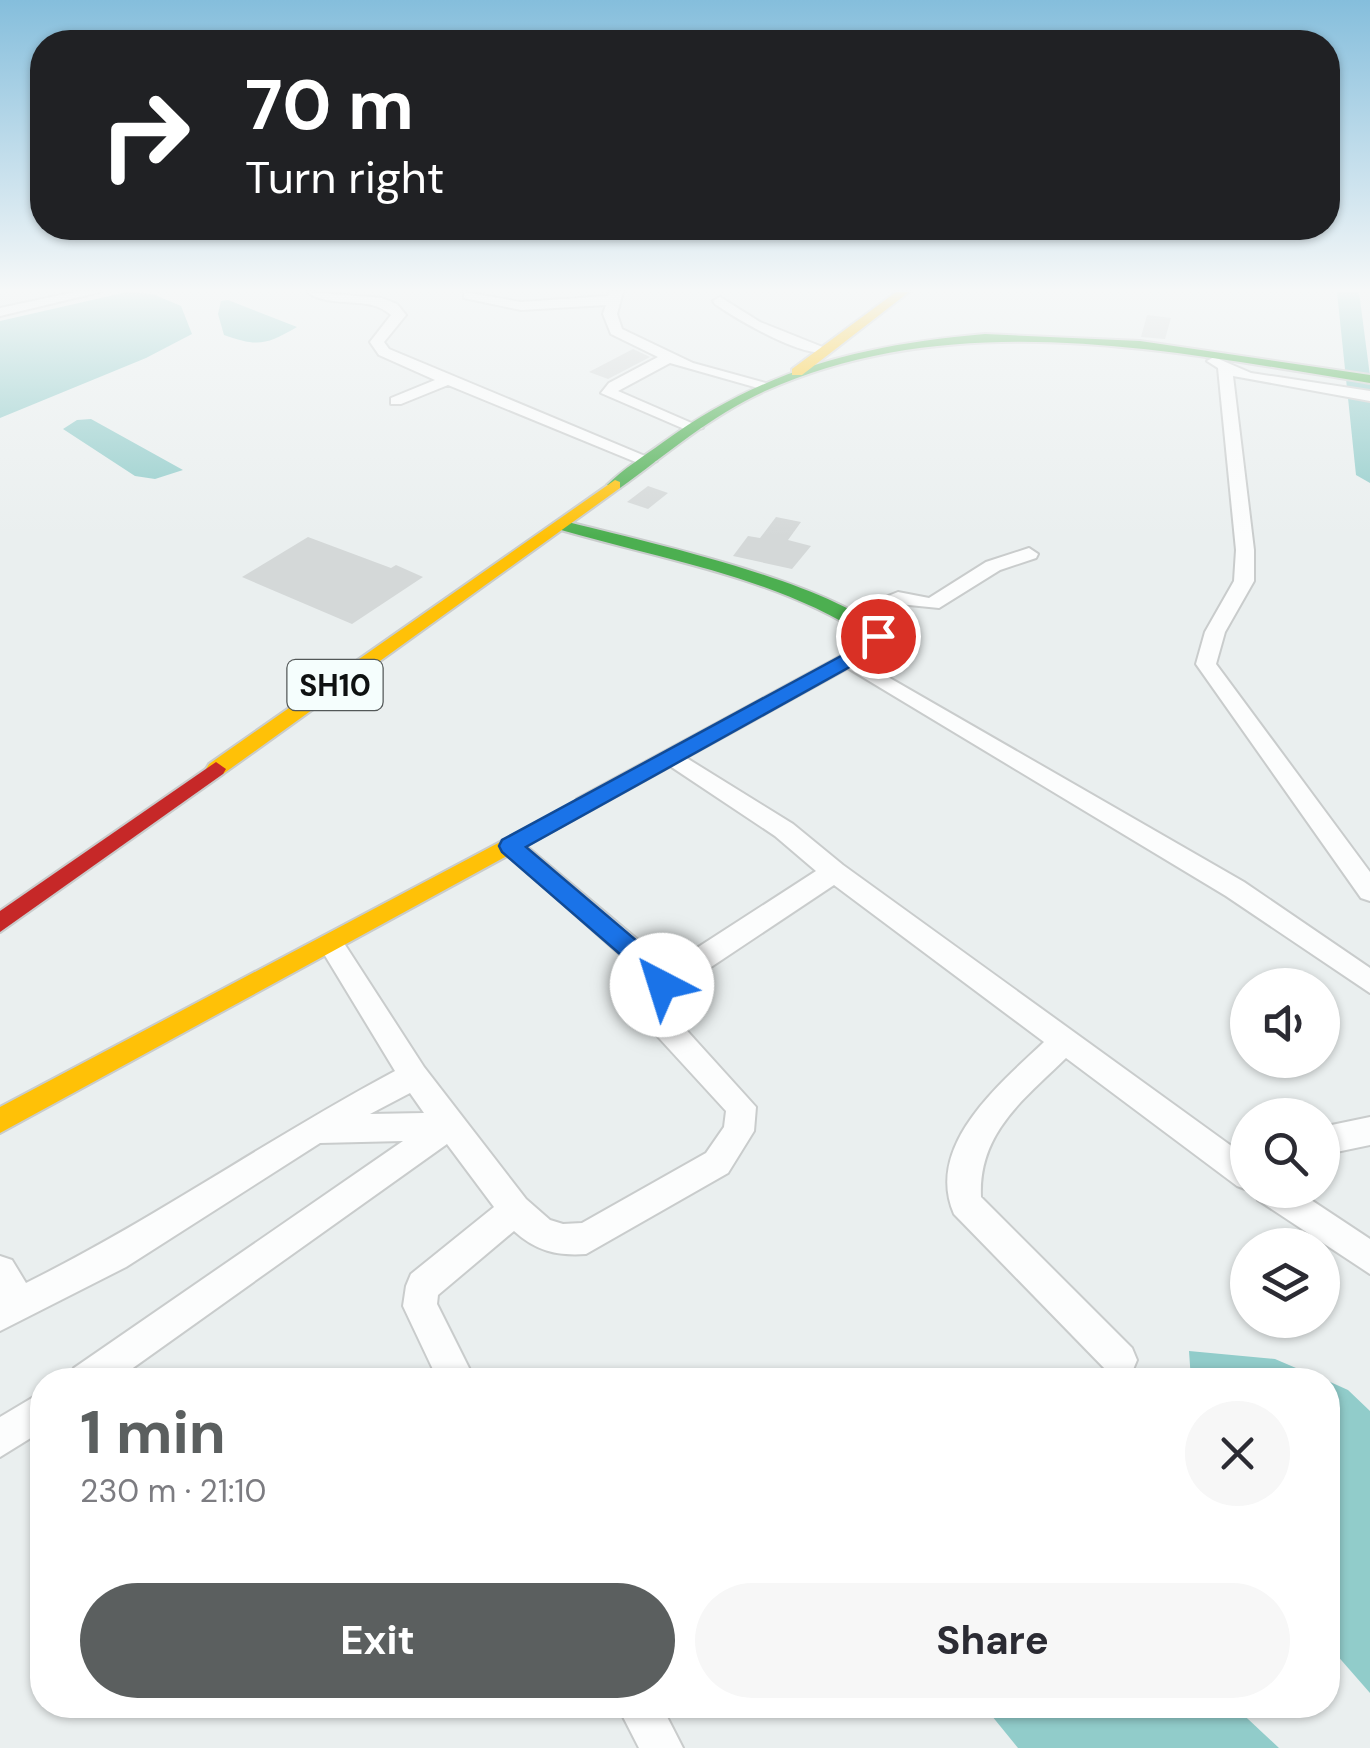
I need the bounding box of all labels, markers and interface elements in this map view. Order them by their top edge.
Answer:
text: 70 m [245,60,414,151]
icon: right [80,70,210,200]
text: Turn right [245,148,444,207]
pin [836,594,921,679]
icon: arrive [851,609,906,664]
road number: SH10 [288,660,382,710]
position arrow [610,933,714,1037]
map controls [1230,968,1340,1338]
button: sound [1230,968,1340,1078]
button: search [1230,1098,1340,1208]
button: layers [1230,1228,1340,1338]
text: 1 min [80,1393,226,1472]
button: close [1185,1401,1290,1506]
text: 230 m · 21:10 [80,1470,266,1512]
button: Exit [80,1583,675,1698]
button: Share [695,1583,1290,1698]

